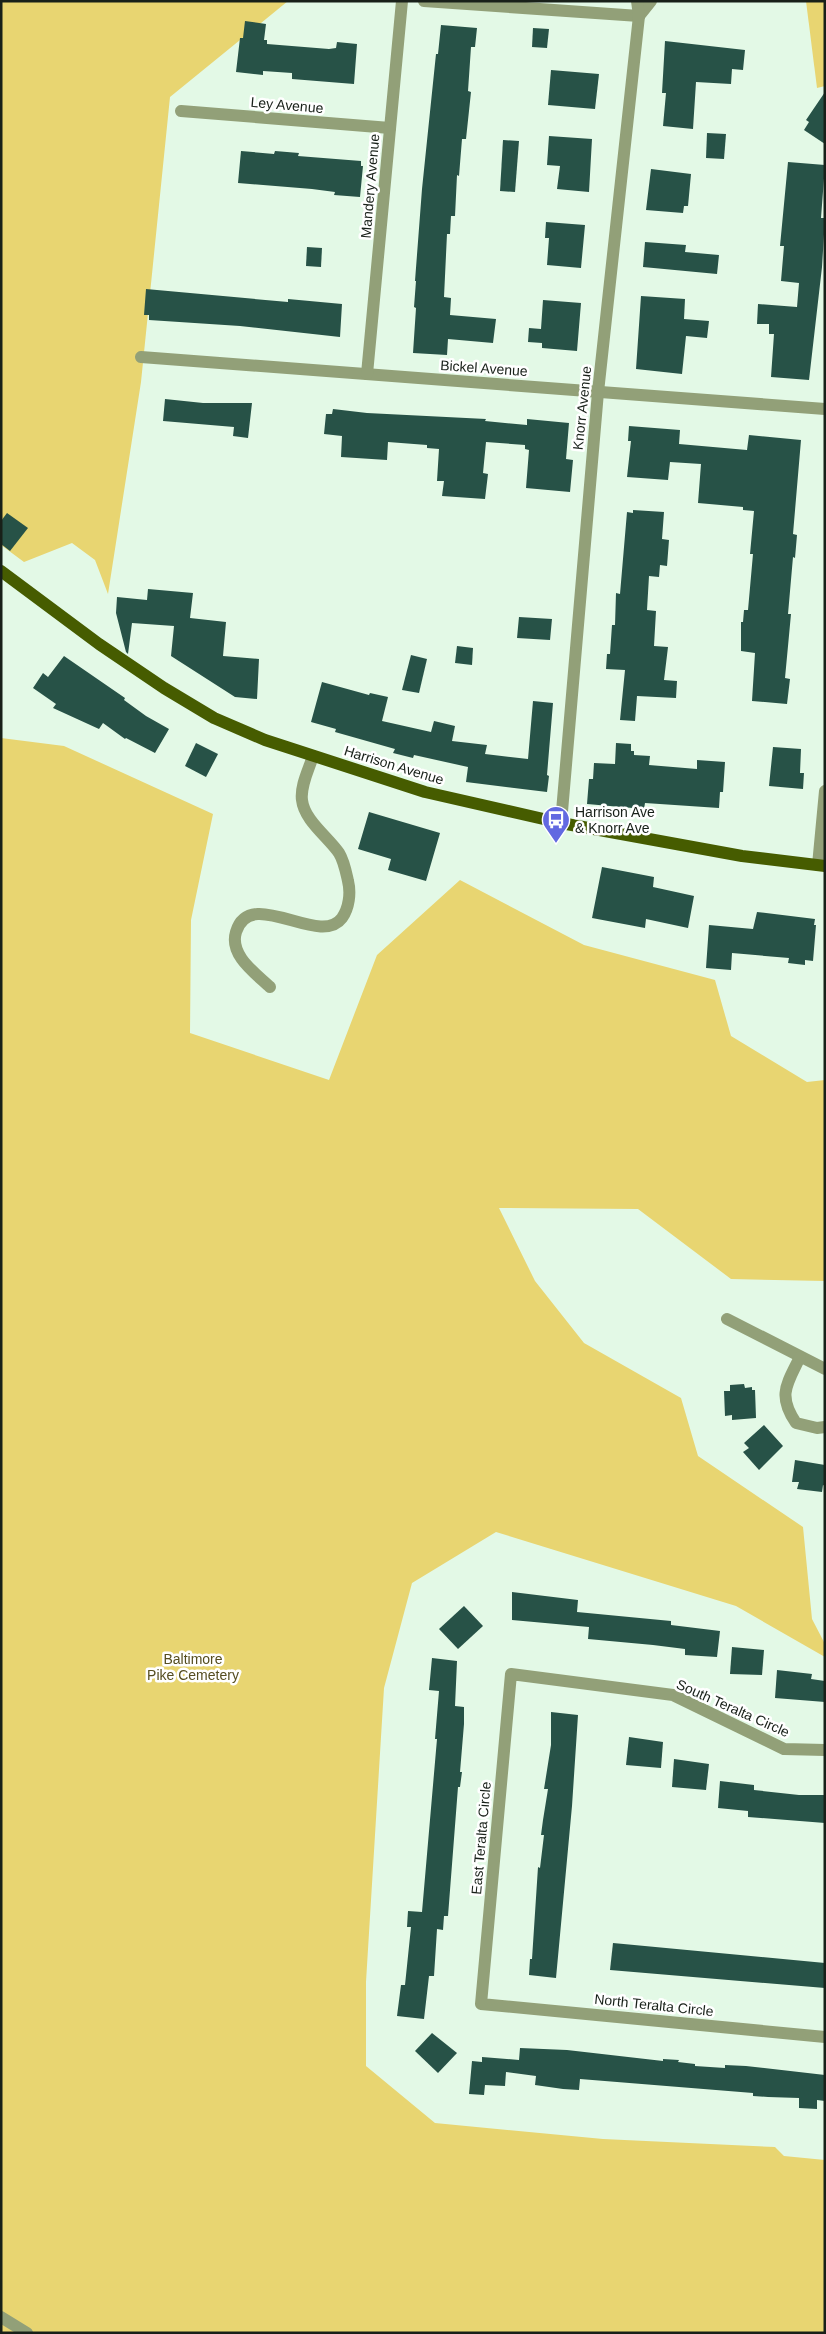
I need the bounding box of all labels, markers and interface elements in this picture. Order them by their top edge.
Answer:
street label: Ley Avenue [250,94,324,116]
street label: Mandery Avenue [357,133,383,239]
street label: Bickel Avenue [440,357,529,379]
street label: Knorr Avenue [570,365,594,451]
street label: Harrison Avenue [342,742,446,788]
place label: Harrison Ave & Knorr Ave [575,804,655,836]
bus stop icon: Harrison Ave & Knorr Ave [541,805,571,844]
park label: Baltimore Pike Cemetery [147,1651,239,1683]
street label: South Teralta Circle [674,1676,792,1740]
street label: East Teralta Circle [468,1781,494,1895]
street label: North Teralta Circle [594,1991,715,2019]

